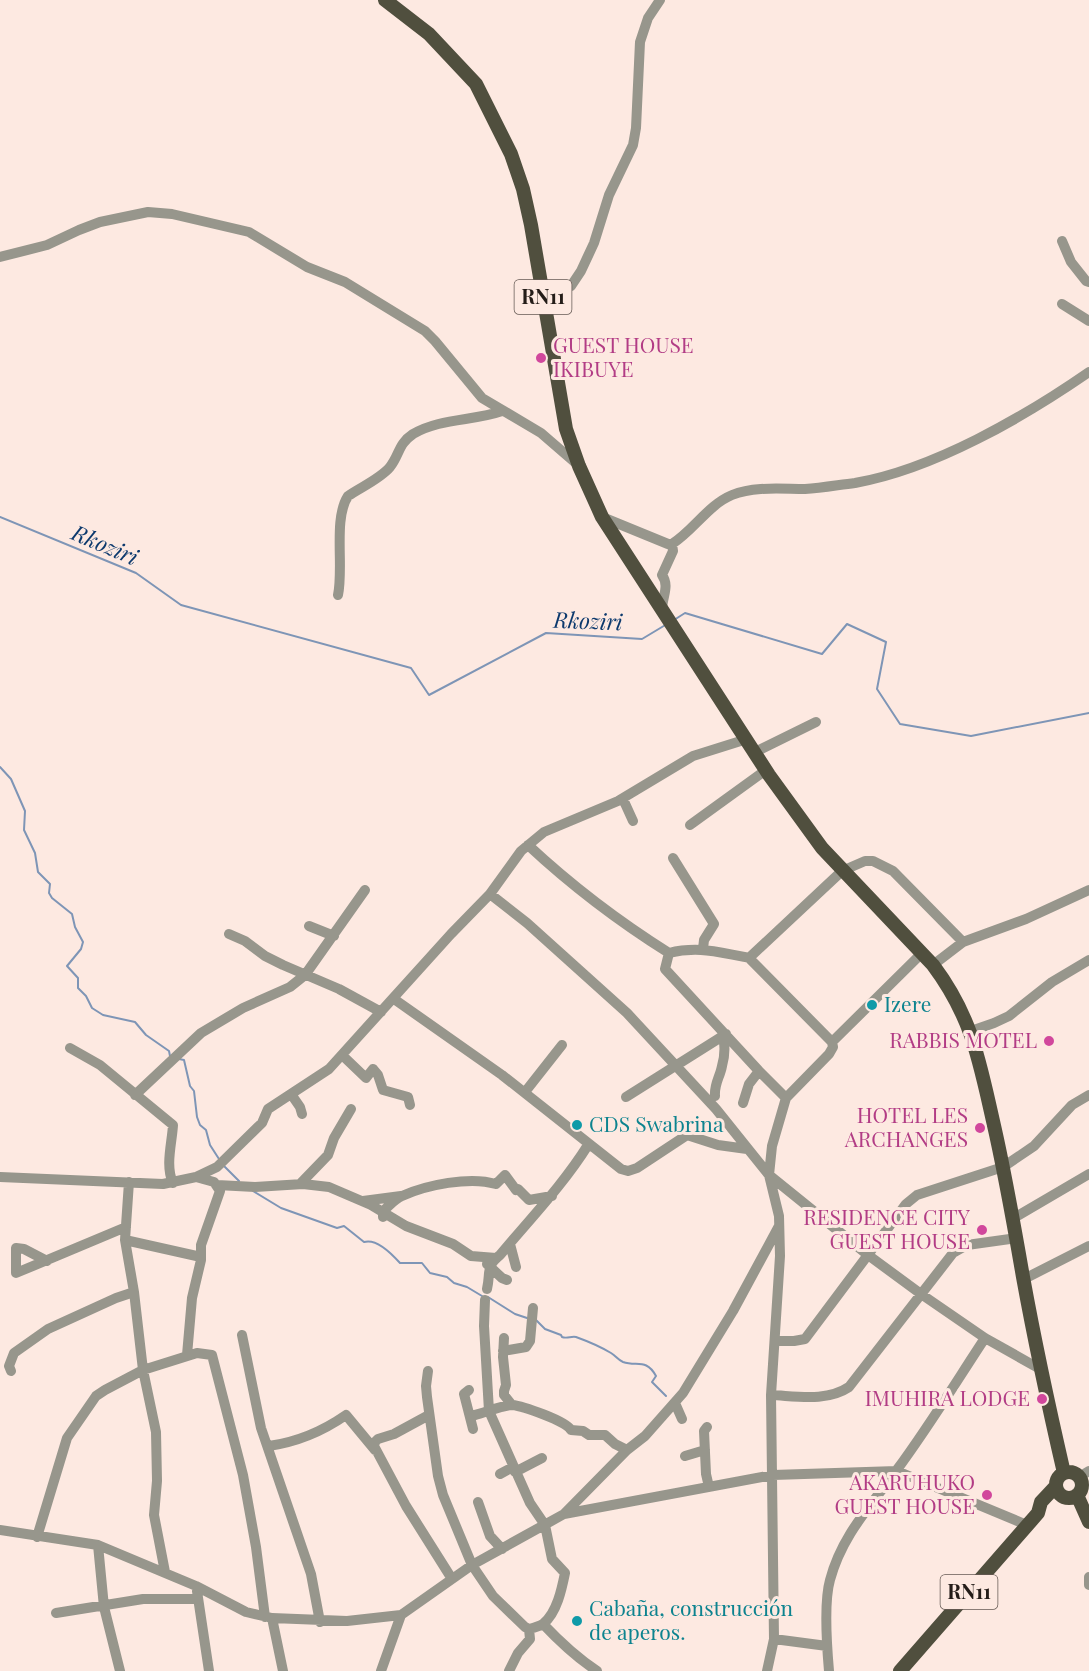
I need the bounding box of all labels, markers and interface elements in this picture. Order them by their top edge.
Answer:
road number: RN11 [514,280,572,314]
place label: GUEST HOUSE IKIBUYE [553,330,694,382]
marker: GUEST HOUSE IKIBUYE [534,351,548,365]
water label: Rkoziri [67,516,143,572]
water label: Rkoziri [552,604,623,636]
place label: Izere [884,989,931,1017]
marker: Izere [865,998,879,1012]
place label: RABBIS MOTEL [889,1025,1037,1053]
marker: RABBIS MOTEL [1042,1034,1056,1048]
place label: HOTEL LES ARCHANGES [844,1100,968,1152]
place label: CDS Swabrina [589,1109,724,1137]
marker: CDS Swabrina [570,1118,584,1132]
marker: HOTEL LES ARCHANGES [973,1121,987,1135]
place label: RESIDENCE CITY GUEST HOUSE [803,1202,971,1254]
marker: RESIDENCE CITY GUEST HOUSE [975,1223,989,1237]
place label: IMUHIRA LODGE [865,1383,1030,1411]
marker: IMUHIRA LODGE [1035,1392,1049,1406]
place label: AKARUHUKO GUEST HOUSE [834,1467,975,1519]
marker: AKARUHUKO GUEST HOUSE [980,1488,994,1502]
road number: RN11 [940,1575,998,1609]
place label: Cabaña, construcción de aperos. [589,1593,794,1645]
marker: Cabaña, construcción de aperos. [570,1614,584,1628]

